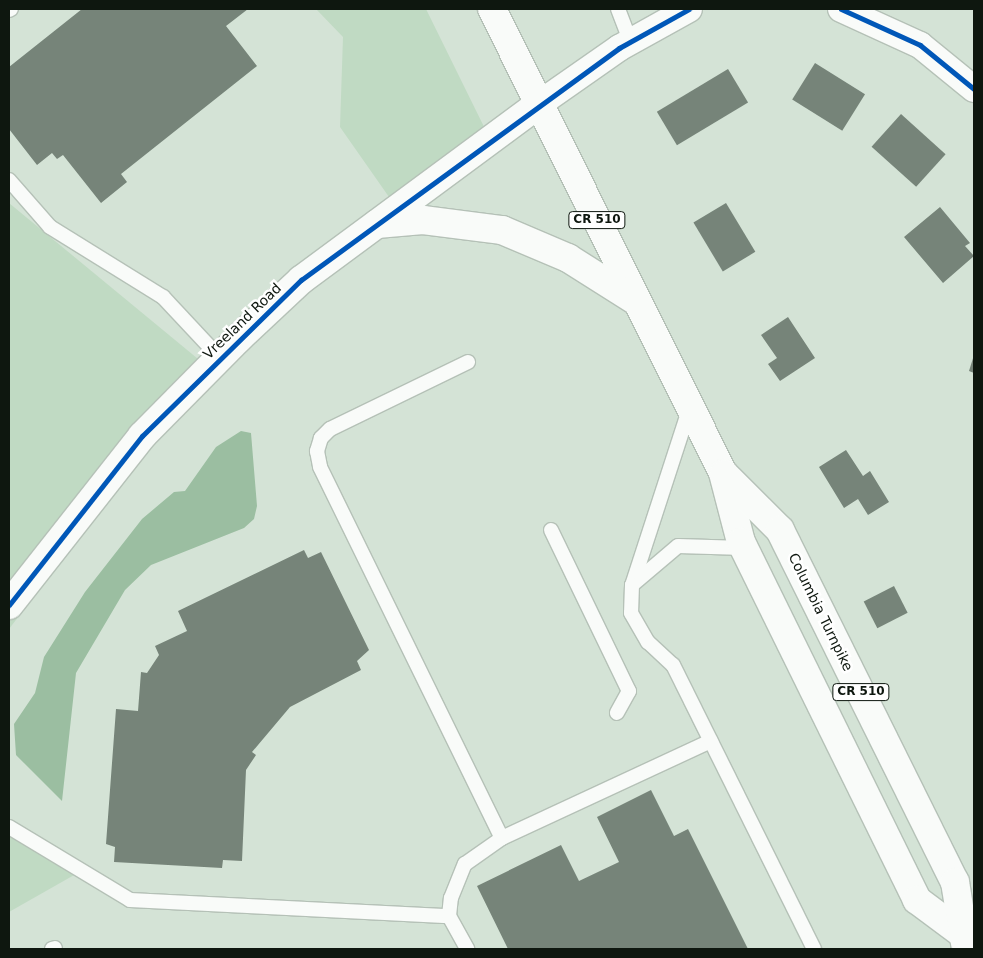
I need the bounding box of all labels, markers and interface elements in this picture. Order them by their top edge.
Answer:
road number: CR 510 [568,210,626,230]
street label: Vreeland Road [199,280,285,362]
street label: Columbia Turnpike [785,550,857,674]
road number: CR 510 [832,682,890,702]

